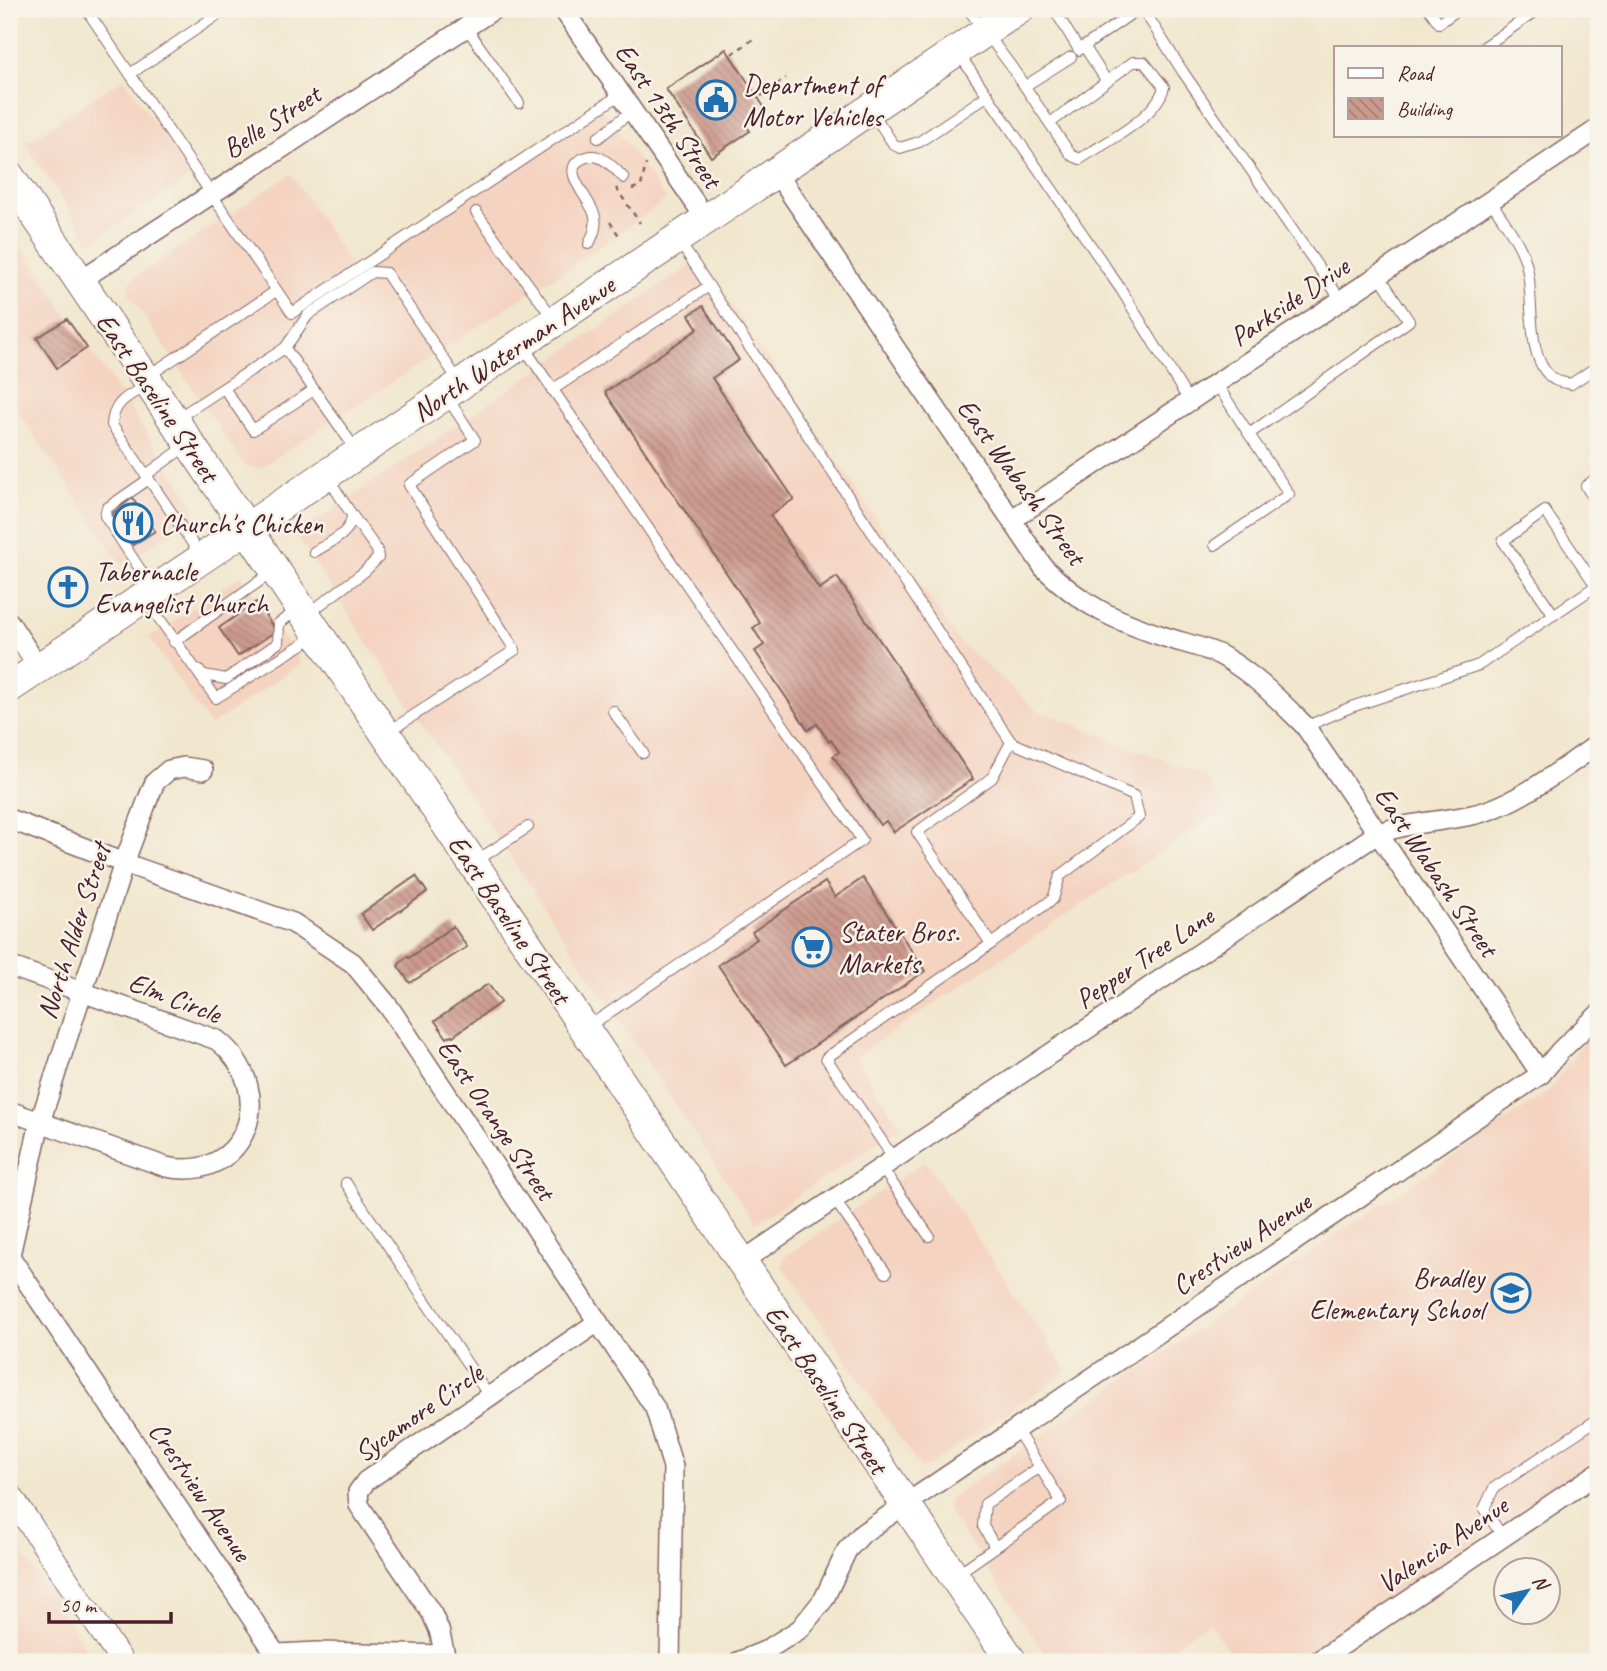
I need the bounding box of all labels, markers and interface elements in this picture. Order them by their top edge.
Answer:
street label: East 13th Street [607,36,731,197]
legend [1334,46,1562,136]
text: Road [1397,60,1436,86]
place label: Department of Motor Vehicles [743,67,887,134]
street label: Belle Street [216,75,329,166]
public building icon: Department of Motor Vehicles [695,79,737,121]
text: Building [1397,96,1454,122]
street label: Parkside Drive [1223,248,1357,354]
street label: North Waterman Avenue [405,267,623,429]
street label: East Baseline Street [88,306,228,491]
street label: East Wabash Street [949,391,1095,574]
restaurant icon: Church's Chicken [112,502,154,544]
place label: Church's Chicken [160,506,324,541]
place label: Tabernacle Evangelist Church [95,554,270,621]
church icon: Tabernacle Evangelist Church [47,566,89,608]
street label: East Wabash Street [1367,780,1508,965]
street label: East Baseline Street [440,828,580,1013]
street label: North Alder Street [29,836,119,1023]
street label: Pepper Tree Lane [1069,897,1222,1016]
place label: Stater Bros. Markets [839,914,960,981]
supermarket icon: Stater Bros. Markets [791,926,833,968]
street label: Elm Circle [124,964,228,1032]
street label: East Orange Street [430,1032,565,1209]
street label: Crestview Avenue [1165,1183,1319,1303]
place label: Bradley Elementary School [1309,1260,1489,1327]
school or university icon: Bradley Elementary School [1490,1272,1532,1314]
street label: East Baseline Street [757,1298,897,1483]
street label: Sycamore Circle [347,1354,491,1470]
street label: Crestview Avenue [141,1415,261,1569]
street label: Valencia Avenue [1370,1487,1516,1601]
north arrow [1492,1556,1562,1626]
text: N [1527,1570,1555,1596]
scale bar [49,1580,172,1624]
text: 50 m [60,1592,98,1618]

